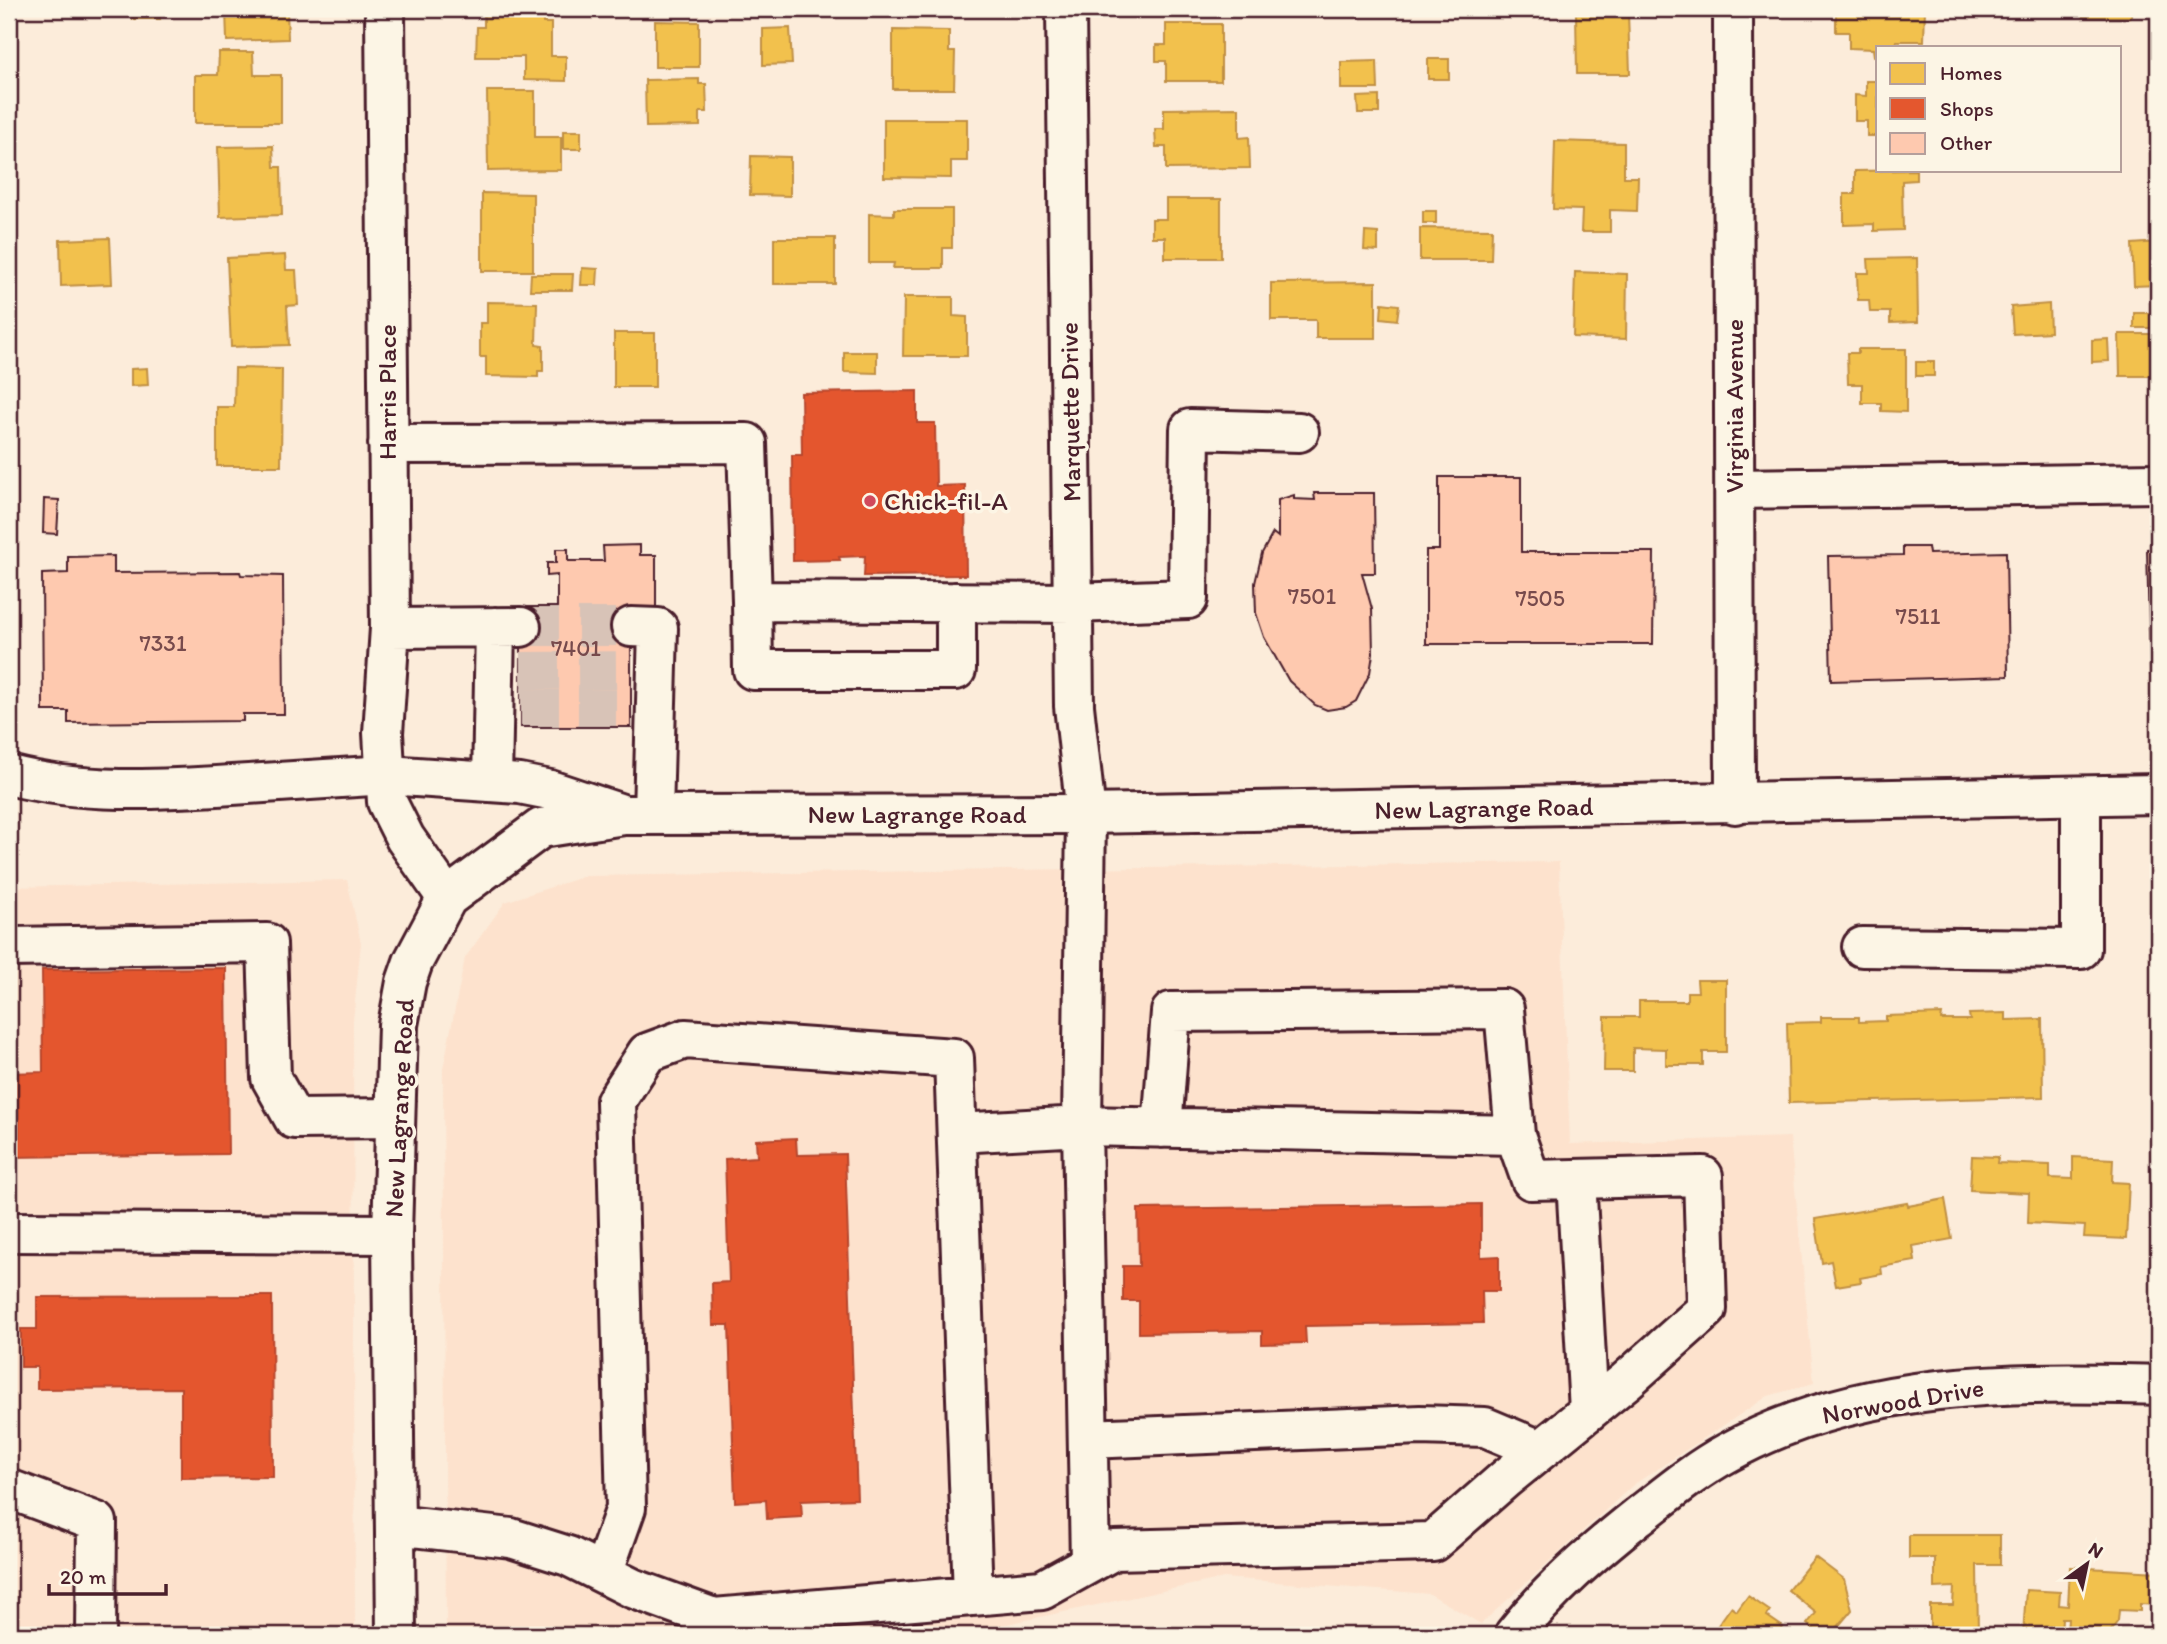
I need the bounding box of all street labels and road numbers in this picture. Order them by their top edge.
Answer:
street label: Virginia Avenue [1718,319,1750,493]
street label: Marquette Drive [1052,322,1088,502]
street label: Harris Place [371,324,403,460]
street label: New Lagrange Road [1374,790,1594,826]
street label: New Lagrange Road [807,798,1027,830]
street label: New Lagrange Road [377,998,421,1218]
street label: Norwood Drive [1820,1371,1986,1431]

